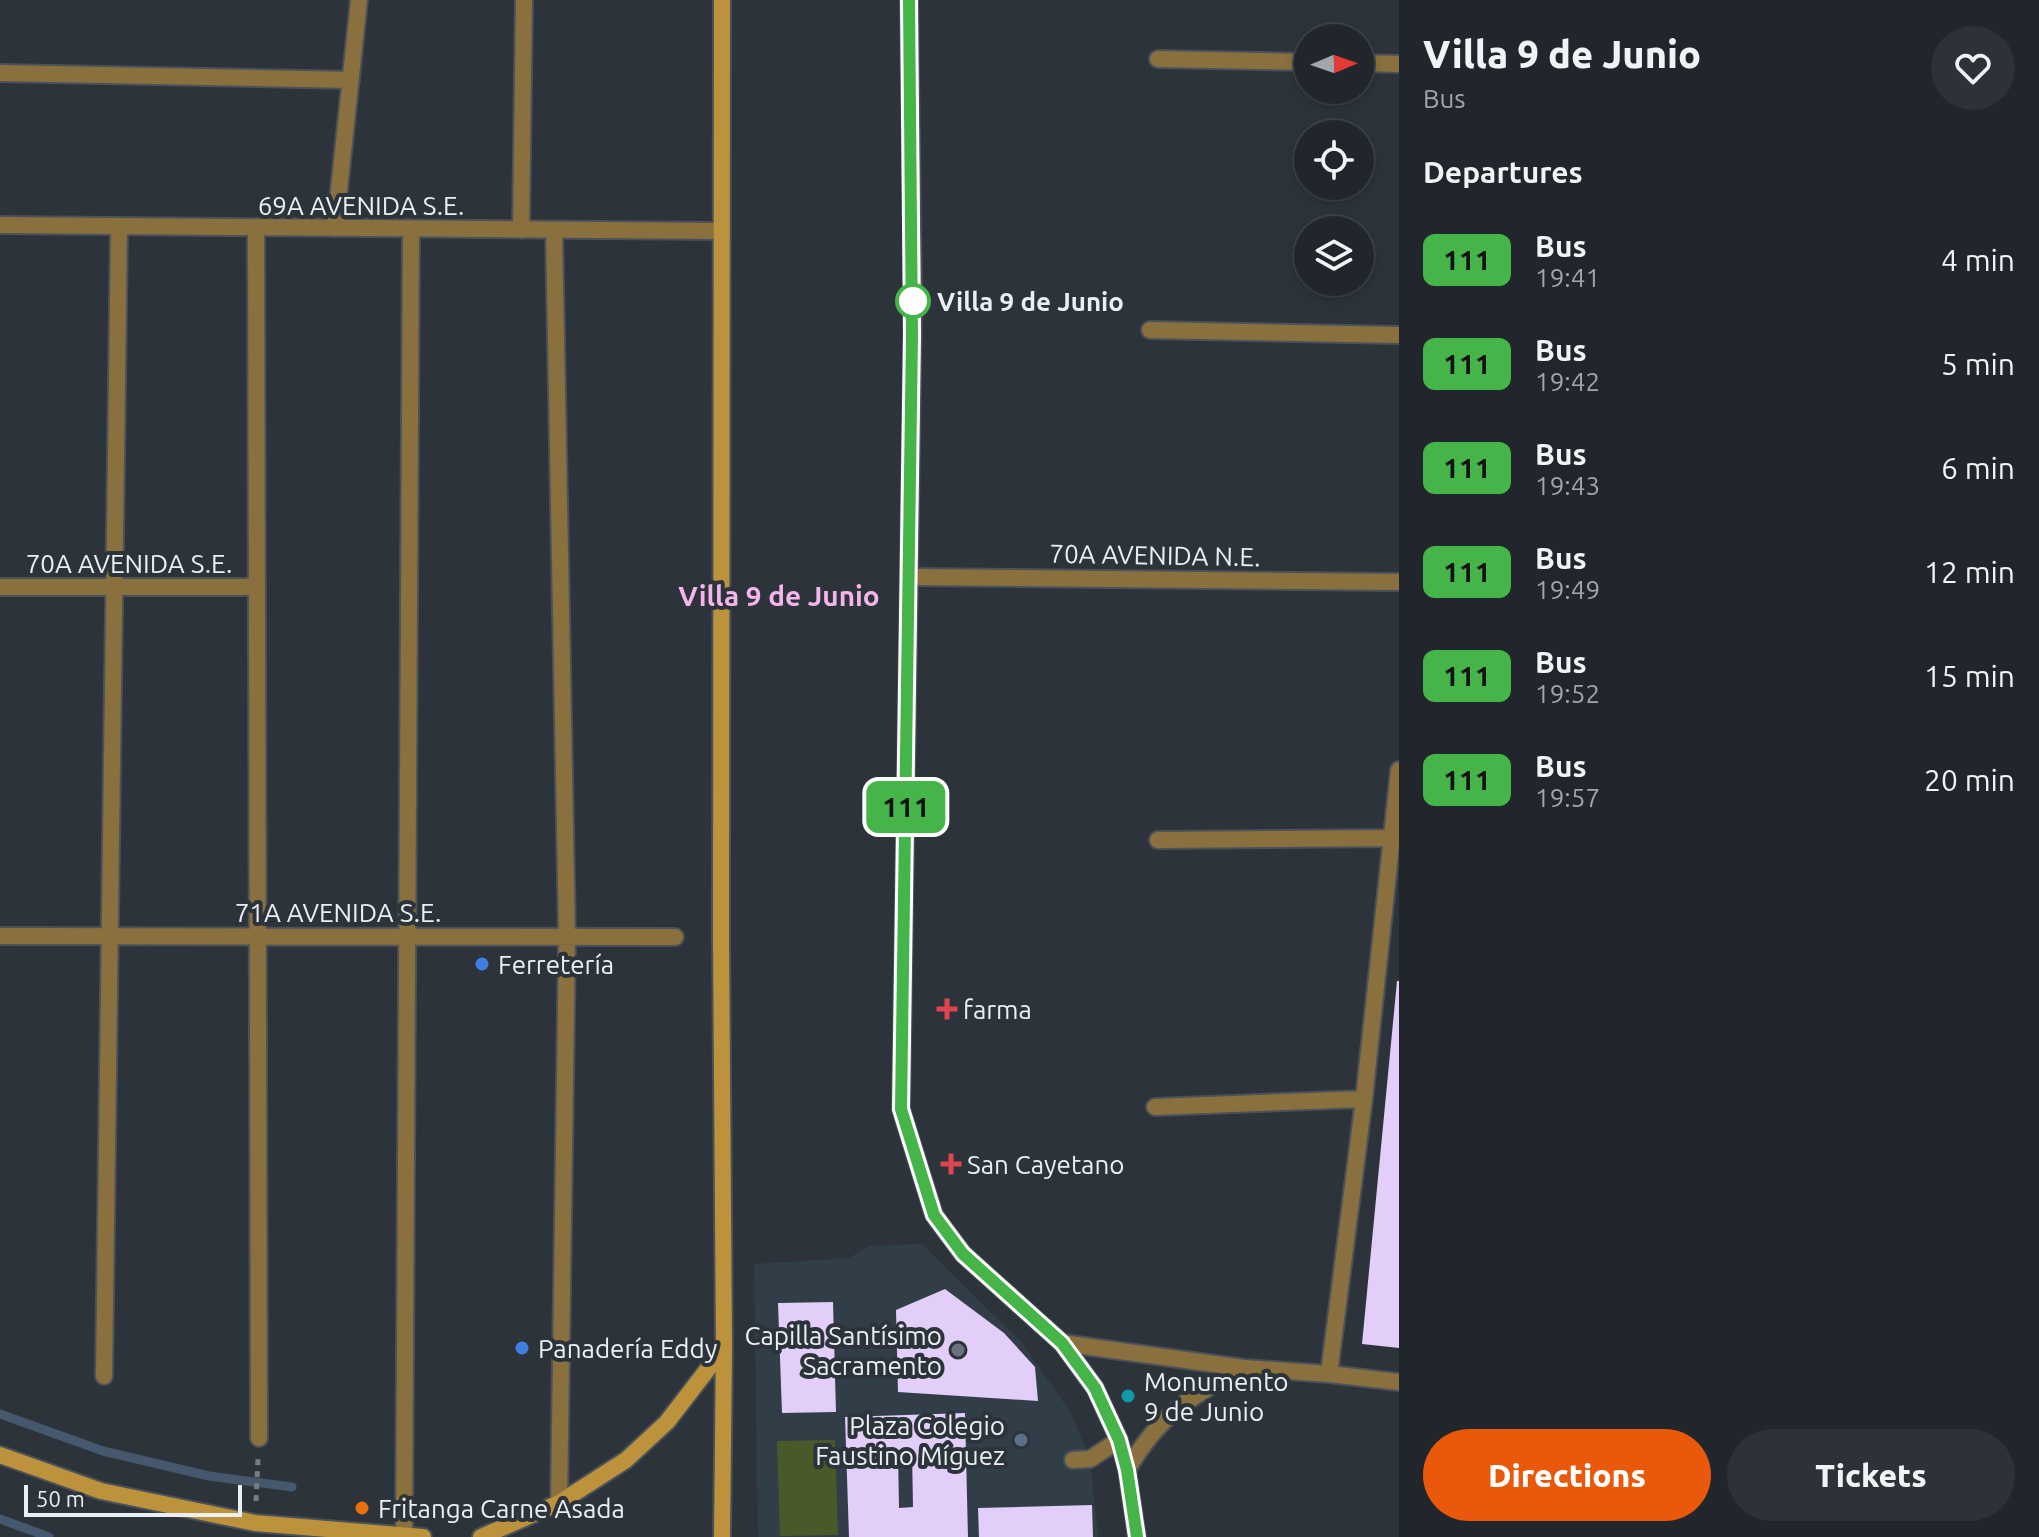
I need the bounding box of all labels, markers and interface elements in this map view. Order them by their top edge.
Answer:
north arrow [1294,24,1374,104]
map controls [1294,24,1374,296]
button: heart [1931,26,2015,110]
text: Villa 9 de Junio [1423,33,1701,75]
text: Bus [1423,84,1466,113]
button: locate [1294,120,1374,200]
text: Departures [1423,155,1583,189]
street label: 69A AVENIDA S.E. [258,191,464,220]
button: layers [1294,216,1374,296]
text: Bus [1535,229,1587,263]
text: 4 min [1941,243,2015,277]
text: 111 [1443,244,1491,275]
text: 19:41 [1535,263,1600,292]
marker: Villa 9 de Junio [896,284,930,318]
place label: Villa 9 de Junio [937,287,1124,316]
text: Bus [1535,333,1587,367]
text: 5 min [1941,347,2015,381]
text: 111 [1443,348,1491,379]
text: 19:42 [1535,367,1600,396]
text: Bus [1535,437,1587,471]
text: 6 min [1941,451,2015,485]
text: 111 [1443,452,1491,483]
text: 19:43 [1535,471,1600,500]
street label: 70A AVENIDA N.E. [1049,539,1261,571]
text: Bus [1535,541,1587,575]
street label: 70A AVENIDA S.E. [26,549,232,578]
text: 12 min [1924,555,2015,589]
text: 111 [1443,556,1491,587]
text: 19:49 [1535,575,1600,604]
district label: Villa 9 de Junio [678,580,880,611]
text: Bus [1535,645,1587,679]
text: 15 min [1924,659,2015,693]
text: 111 [1443,660,1491,691]
text: 19:52 [1535,679,1600,708]
text: Bus [1535,749,1587,783]
text: 20 min [1924,763,2015,797]
text: 111 [1443,764,1491,795]
line badge: 111 [860,781,952,833]
text: 19:57 [1535,783,1600,812]
text: 111 [882,791,930,822]
street label: 71A AVENIDA S.E. [235,898,441,927]
place label: Ferretería [498,950,614,979]
marker: Ferretería [473,955,491,973]
place label: farma [963,995,1032,1024]
marker: farma [938,1000,956,1018]
place label: San Cayetano [967,1150,1125,1179]
marker: San Cayetano [942,1155,960,1173]
place label: Capilla Santísimo Sacramento [745,1321,942,1380]
place label: Panadería Eddy [538,1334,717,1363]
marker: Panadería Eddy [513,1339,531,1357]
marker: Capilla Santísimo Sacramento [949,1341,967,1359]
place label: Monumento 9 de Junio [1144,1367,1289,1426]
marker: Monumento 9 de Junio [1119,1387,1137,1405]
place label: Plaza Colegio Faustino Míguez [815,1411,1005,1470]
button: Directions [1423,1429,1711,1521]
button: Tickets [1727,1429,2015,1521]
marker: Plaza Colegio Faustino Míguez [1012,1431,1030,1449]
scale bar [24,1481,242,1517]
text: 50 m [36,1486,85,1511]
place label: Fritanga Carne Asada [378,1494,625,1523]
marker: Fritanga Carne Asada [353,1499,371,1517]

